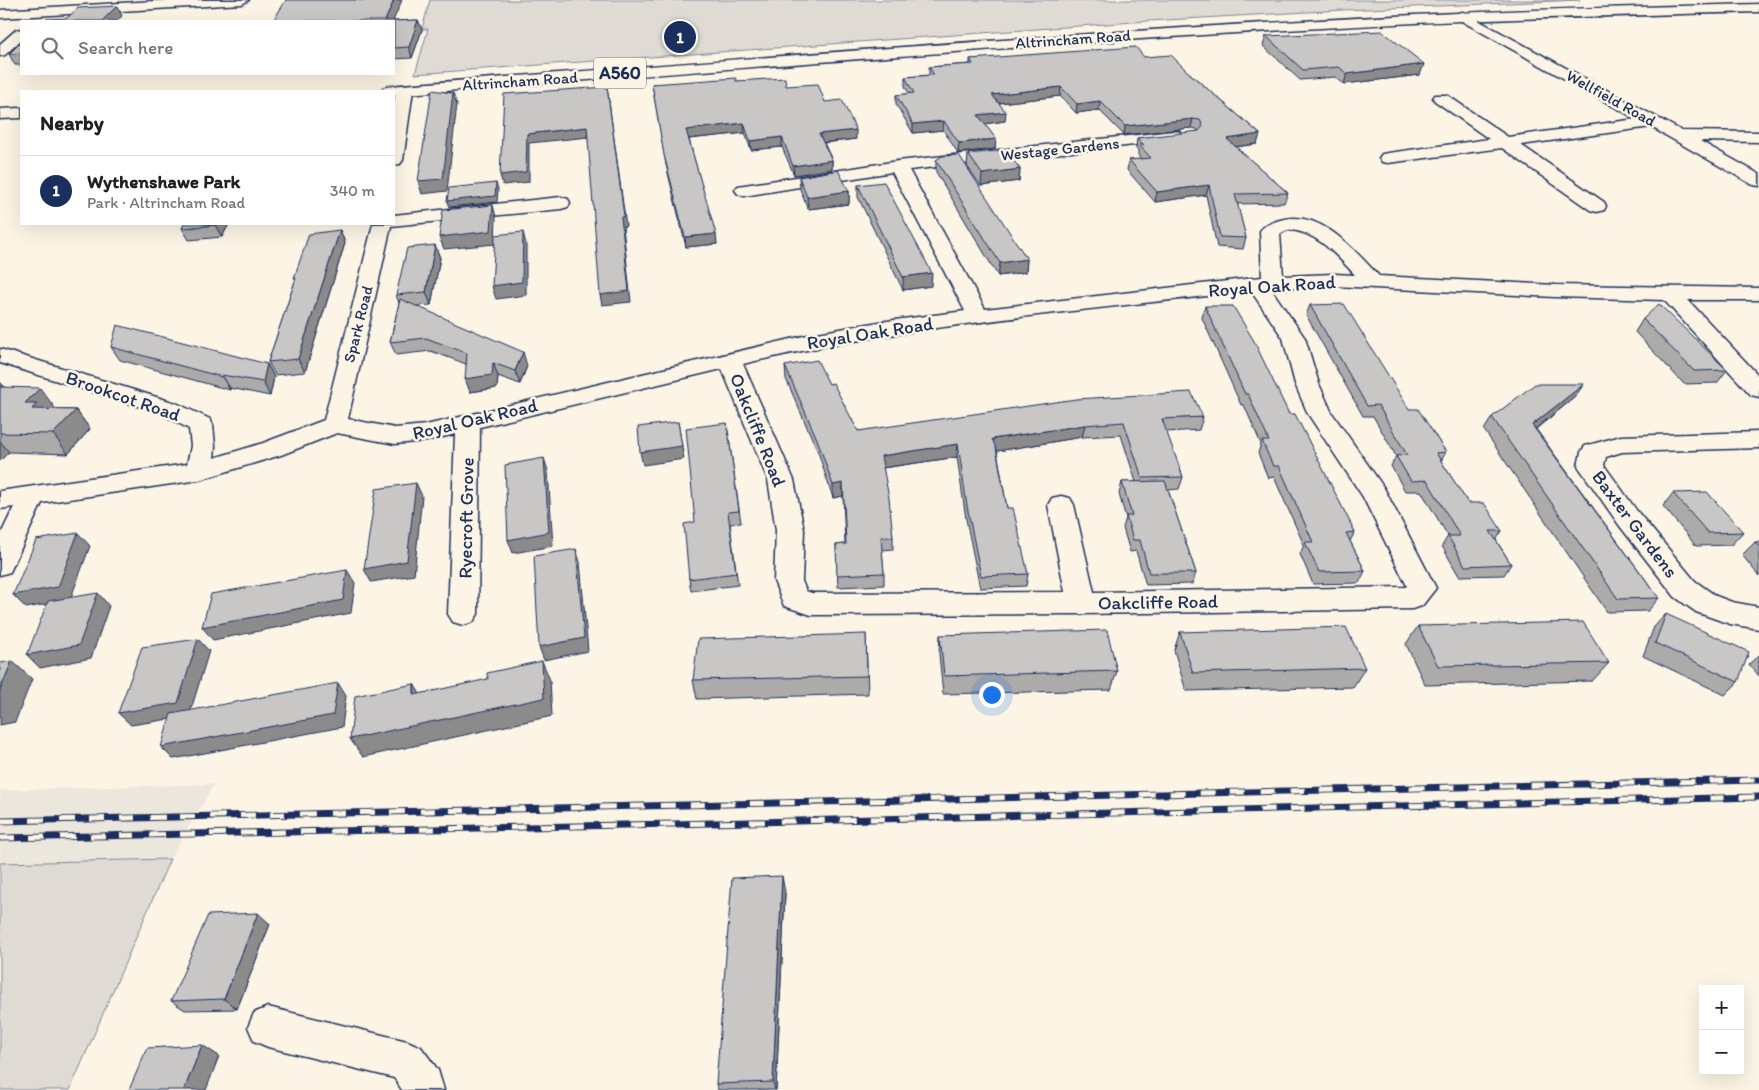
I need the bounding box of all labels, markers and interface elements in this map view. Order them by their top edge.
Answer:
pin: 1 [664,18,696,56]
search box [20,20,395,75]
street label: Altrincham Road [1015,25,1132,53]
icon: search [38,34,66,62]
text: Search here [78,36,173,59]
road number: A560 [594,58,646,88]
street label: Wellfield Road [1563,66,1659,131]
street label: Altrincham Road [462,67,579,95]
text: Nearby [40,110,104,135]
street label: Westage Gardens [1000,133,1120,165]
text: Wythenshawe Park [87,170,240,193]
text: 1 [52,181,60,200]
text: 340 m [330,181,375,200]
text: Park · Altrincham Road [87,193,245,212]
street label: Royal Oak Road [1208,270,1337,302]
street label: Spark Road [339,283,377,365]
street label: Royal Oak Road [805,312,935,354]
street label: Brookcot Road [63,366,183,426]
street label: Oakcliffe Road [725,370,791,491]
street label: Royal Oak Road [410,393,540,445]
street label: Ryecroft Grove [453,457,479,579]
street label: Baxter Gardens [1587,466,1683,582]
street label: Oakcliffe Road [1098,589,1219,615]
your location [979,682,1005,708]
map controls [1699,985,1744,1075]
button: + [1699,985,1744,1030]
button: − [1699,1030,1744,1075]

